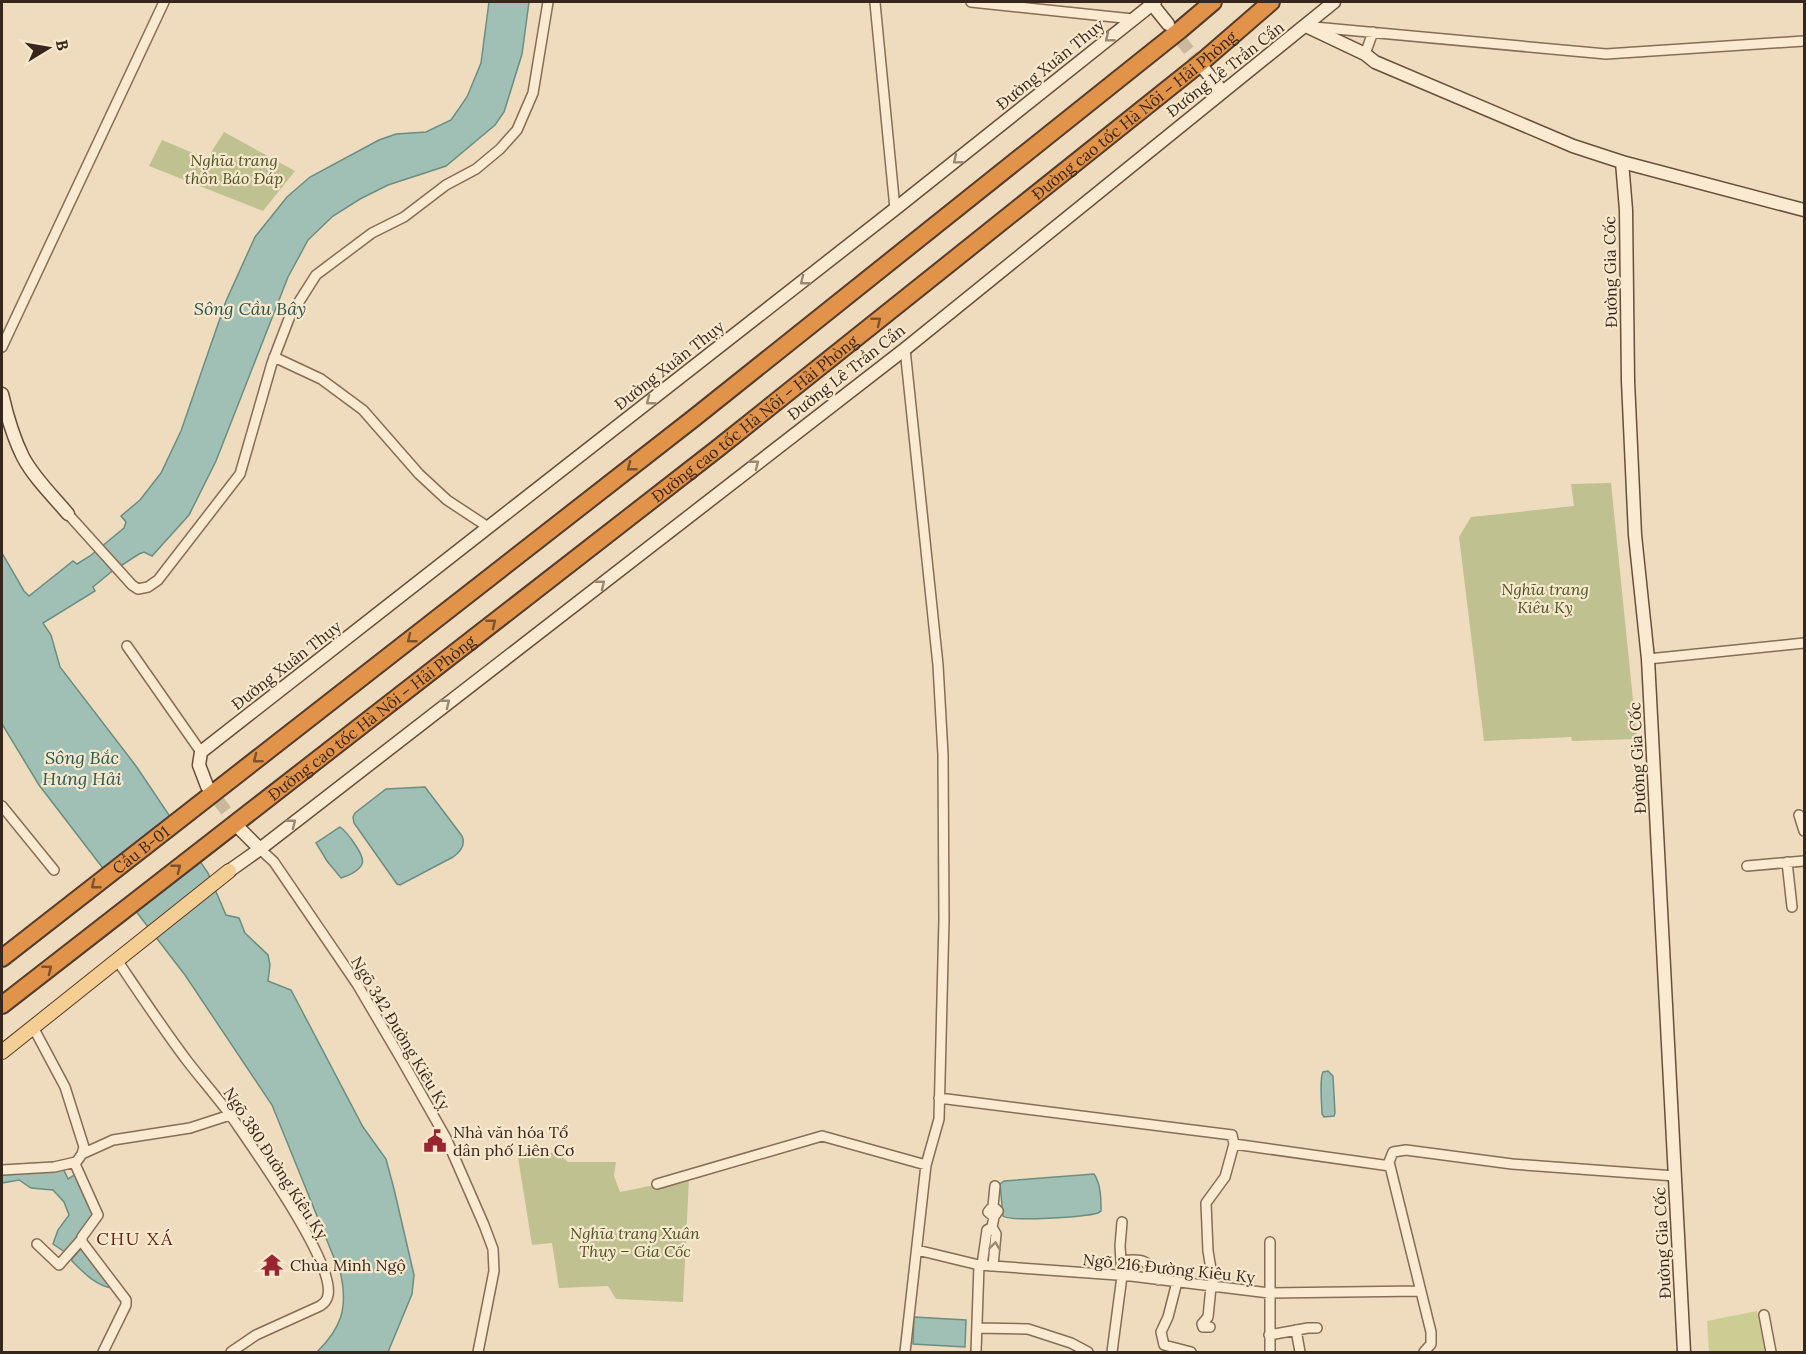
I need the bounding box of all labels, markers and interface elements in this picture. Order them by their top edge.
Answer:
street label: Đường Xuân Thụy [992,14,1109,114]
street label: Đường Lê Trần Cẩn [1162,17,1288,121]
north arrow [18,18,78,78]
street label: Đường cao tốc Hà Nội – Hải Phòng [1028,26,1242,204]
one-way arrow [1105,31,1116,42]
text: B [52,38,74,53]
park label: Nghĩa trang thôn Báo Đáp [185,150,283,188]
one-way arrow [952,152,963,163]
street label: Đường Gia Cốc [1599,216,1621,328]
one-way arrow [799,273,810,284]
water label: Sông Cầu Bây [194,297,306,320]
street label: Đường Xuân Thụy [610,316,728,414]
one-way arrow [870,318,881,329]
street label: Đường Lê Trần Cẩn [783,320,909,424]
street label: Đường cao tốc Hà Nội – Hải Phòng [647,330,863,506]
one-way arrow [646,393,657,404]
one-way arrow [627,460,638,471]
one-way arrow [748,461,759,472]
park label: Nghĩa trang Kiêu Kỵ [1501,579,1589,617]
one-way arrow [594,580,605,591]
street label: Đường Xuân Thụy [227,616,345,714]
one-way arrow [485,620,496,631]
street label: Đường cao tốc Hà Nội – Hải Phòng [264,630,480,805]
one-way arrow [407,631,418,642]
one-way arrow [440,700,451,711]
street label: Đường Gia Cốc [1624,702,1650,814]
water label: Sông Bắc Hưng Hải [42,746,122,790]
one-way arrow [253,751,264,762]
one-way arrow [286,819,297,830]
street label: Cầu B-01 [108,821,173,878]
one-way arrow [170,865,181,876]
one-way arrow [90,878,101,889]
street label: Ngõ 342 Đường Kiêu Kỵ [347,953,455,1114]
one-way arrow [41,966,52,977]
street label: Ngõ 380 Đường Kiêu Kỵ [219,1083,333,1243]
place label: Nhà văn hóa Tổ dân phố Liên Cơ [453,1122,574,1160]
public building icon: Nhà văn hóa Tổ dân phố Liên Cơ [422,1128,448,1154]
street label: Đường Gia Cốc [1649,1187,1675,1299]
park label: Nghĩa trang Xuân Thụy – Gia Cốc [570,1223,700,1261]
district label: CHU XÁ [96,1227,174,1250]
one-way arrow [988,1241,1001,1251]
street label: Ngõ 216 Đường Kiêu Kỵ [1082,1249,1257,1287]
temple icon: Chùa Minh Ngộ [259,1252,285,1278]
place label: Chùa Minh Ngộ [290,1255,406,1275]

